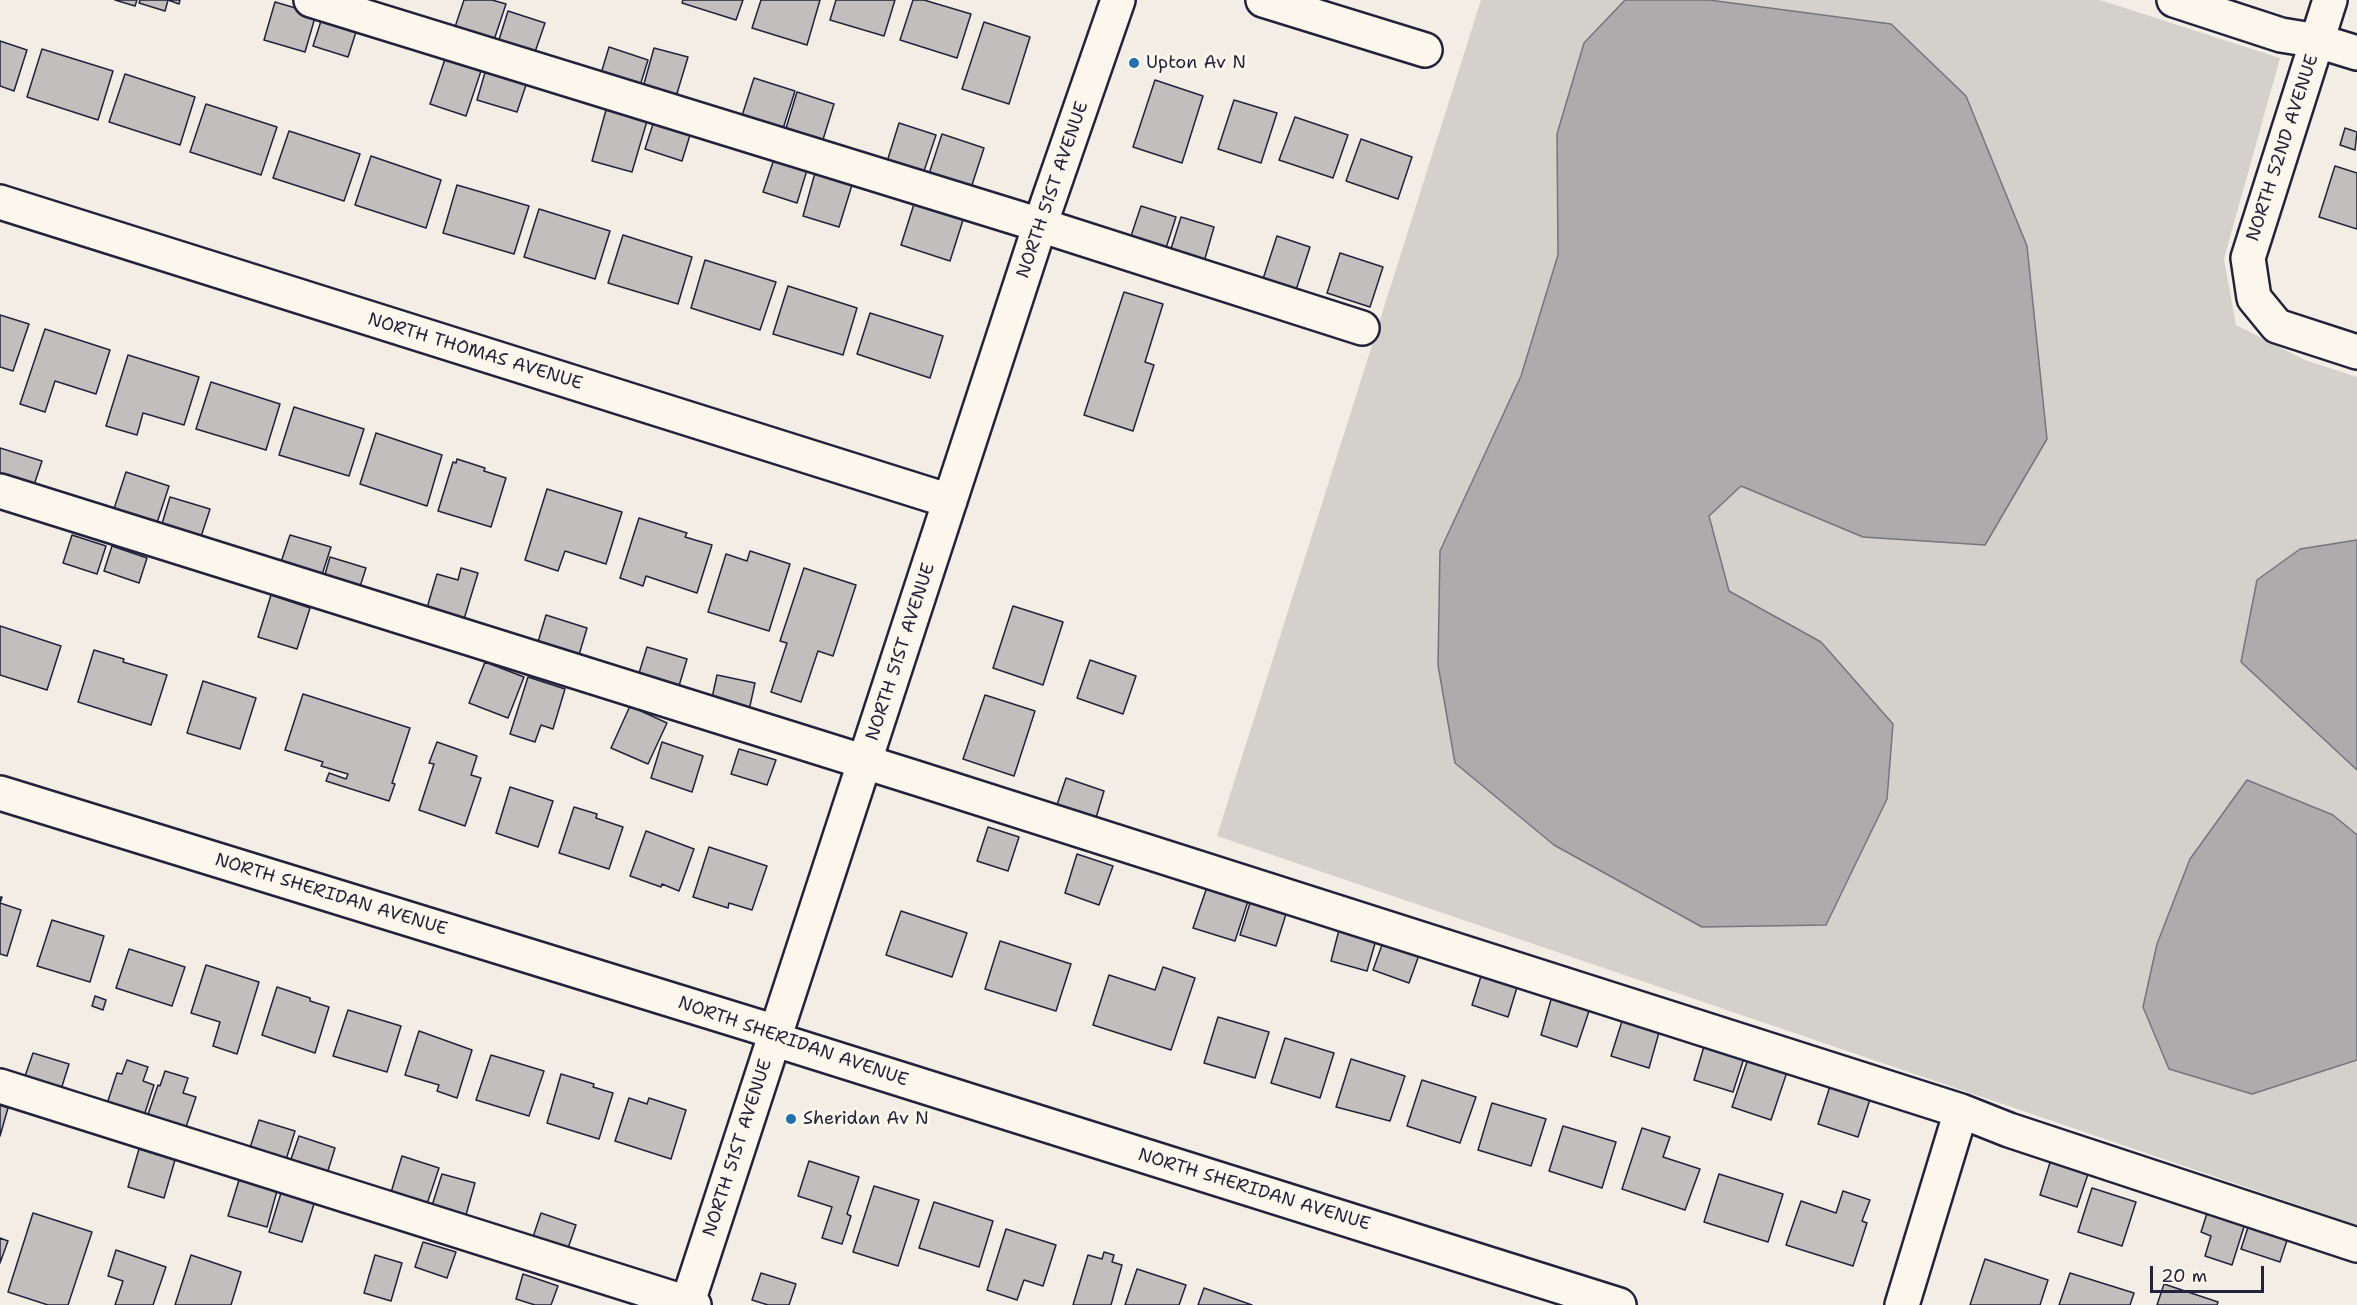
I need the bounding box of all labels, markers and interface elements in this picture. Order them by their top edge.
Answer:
place label: Upton Av N [1146,52,1246,74]
street label: NORTH 52ND AVENUE [2243,52,2323,244]
marker: Upton Av N [1127,56,1141,70]
street label: NORTH 51ST AVENUE [1013,99,1093,281]
street label: NORTH THOMAS AVENUE [365,309,585,395]
street label: NORTH 51ST AVENUE [862,560,940,744]
street label: NORTH SHERIDAN AVENUE [212,849,450,941]
street label: NORTH SHERIDAN AVENUE [675,992,911,1092]
street label: NORTH 51ST AVENUE [699,1056,777,1240]
place label: Sheridan Av N [803,1108,929,1130]
marker: Sheridan Av N [784,1112,798,1126]
street label: NORTH SHERIDAN AVENUE [1135,1144,1373,1236]
scale bar [2153,1254,2267,1292]
text: 20 m [2161,1264,2207,1288]

